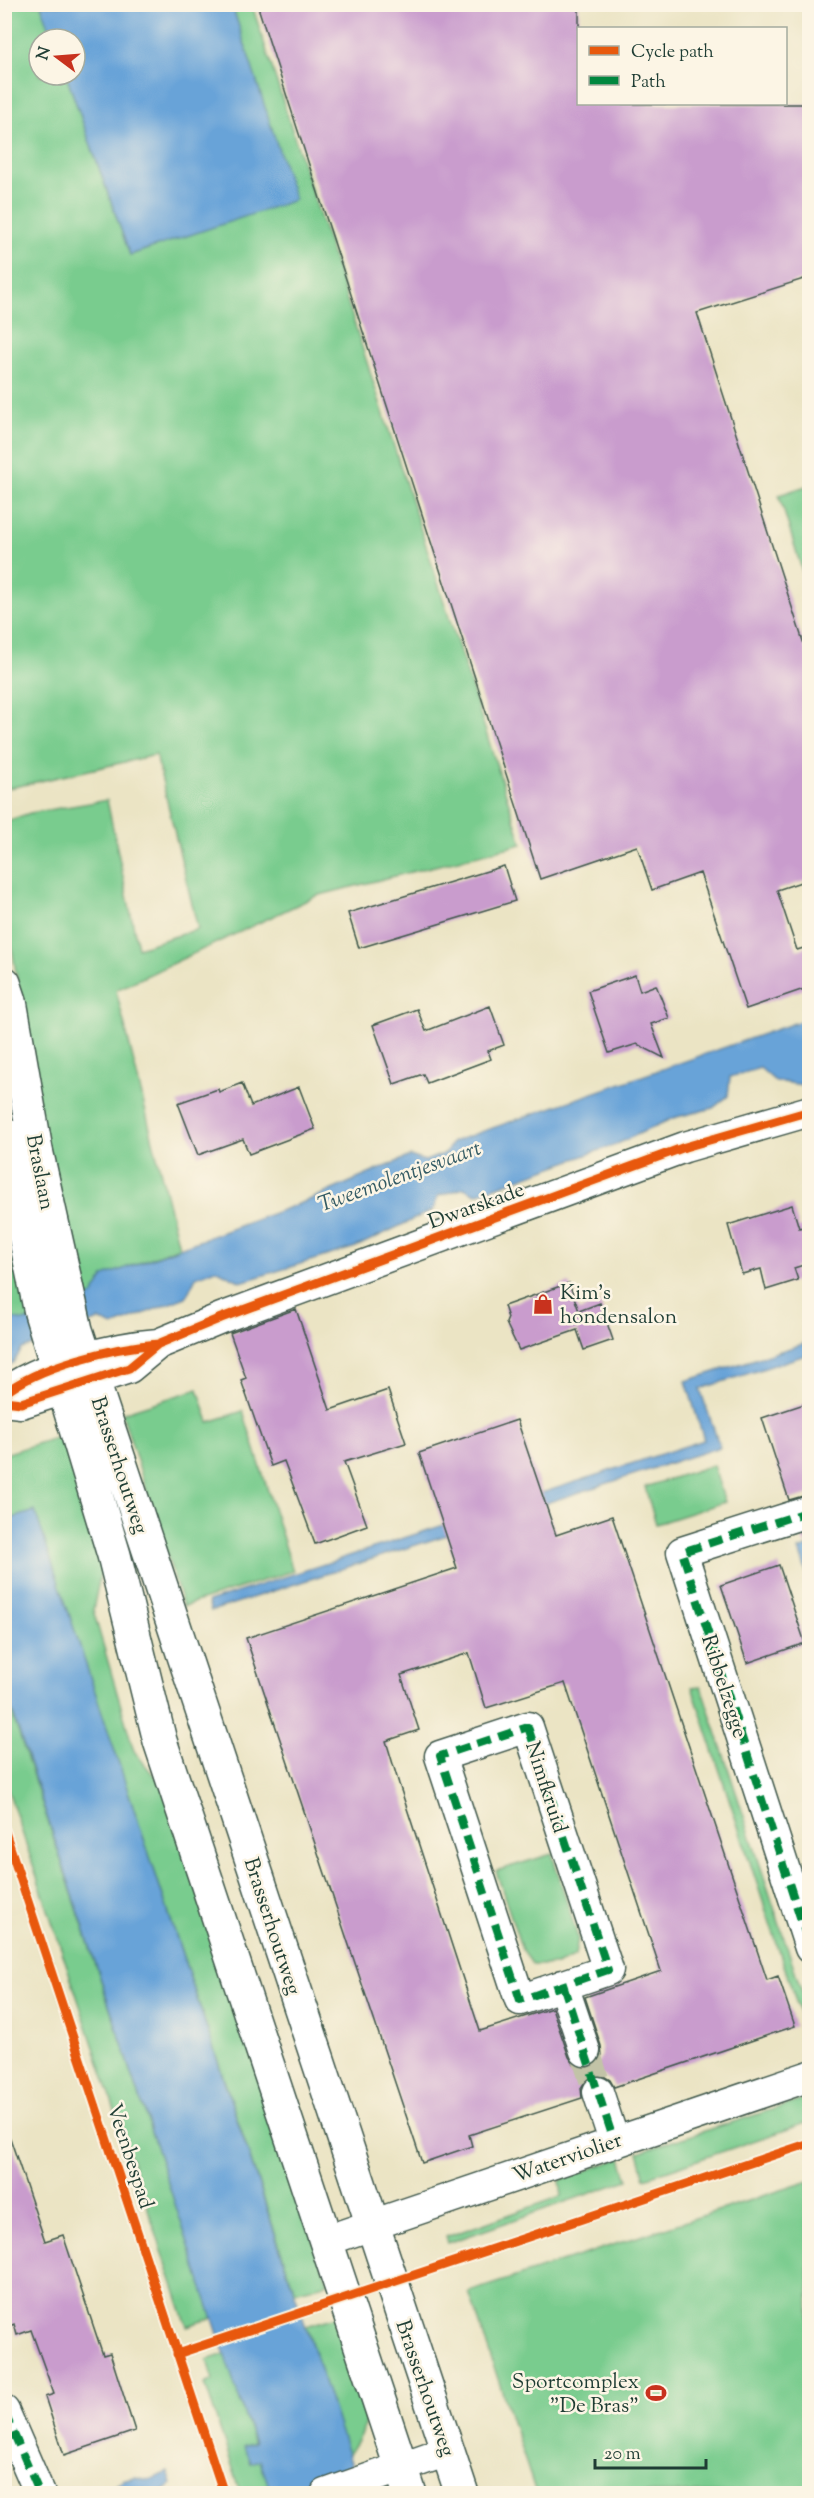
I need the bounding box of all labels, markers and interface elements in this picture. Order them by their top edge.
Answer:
north arrow [27,27,87,87]
legend [577,27,787,105]
text: Cycle path [631,40,714,66]
text: N [32,44,58,63]
text: Path [631,70,666,96]
street label: Braslaan [17,1132,61,1213]
water label: Tweemolentjesvaart [314,1133,486,1222]
street label: Dwarskade [425,1176,529,1238]
place label: Kim's hondensalon [560,1279,677,1333]
shop icon: Kim's hondensalon [531,1292,555,1316]
street label: Brasserhoutweg [82,1393,154,1538]
street label: Ribbelzegge [692,1631,754,1742]
street label: Nimfkruid [516,1738,574,1837]
street label: Brasserhoutweg [235,1854,307,1999]
street label: Veenbespad [98,2100,160,2213]
street label: Waterviolier [509,2126,627,2192]
street label: Brasserhoutweg [387,2316,462,2461]
place label: Sportcomplex "De Bras" [512,2368,639,2422]
sports icon: Sportcomplex "De Bras" [644,2381,668,2405]
scale bar [595,2432,706,2470]
text: 20 m [604,2442,641,2468]

